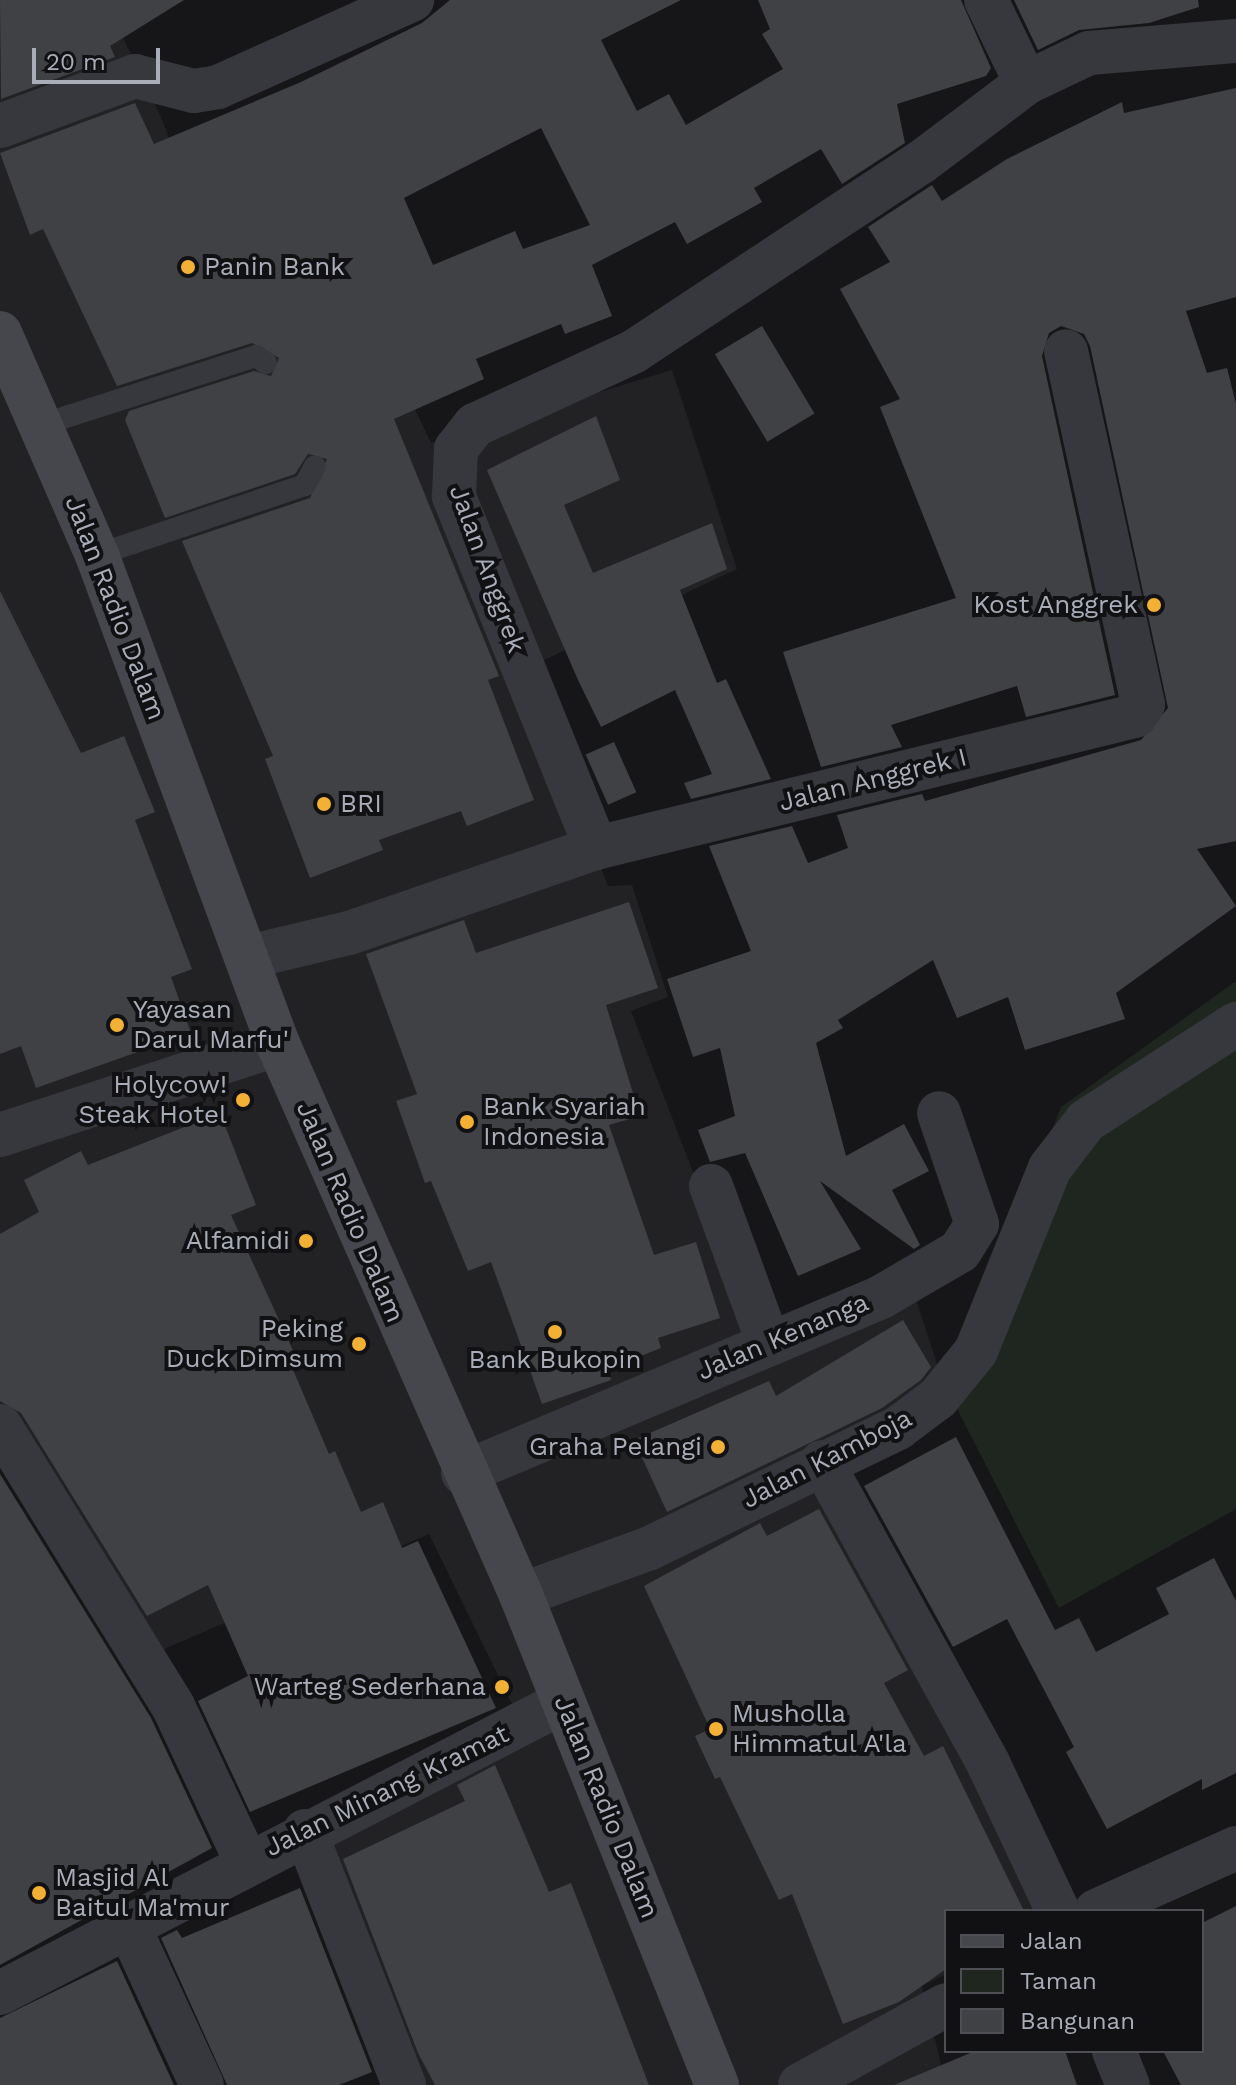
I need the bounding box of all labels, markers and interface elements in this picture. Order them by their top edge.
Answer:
scale bar [36,32,164,82]
text: 20 m [46,48,106,76]
place label: Panin Bank [204,251,345,283]
marker: Panin Bank [179,258,197,276]
street label: Jalan Anggrek [442,480,532,658]
street label: Jalan Radio Dalam [58,492,172,724]
place label: Kost Anggrek [972,589,1138,621]
marker: Kost Anggrek [1145,596,1163,614]
street label: Jalan Anggrek I [775,741,971,819]
place label: BRI [340,788,382,820]
marker: BRI [315,795,333,813]
place label: Yayasan Darul Marfu' [133,994,290,1056]
marker: Yayasan Darul Marfu' [108,1016,126,1034]
place label: Holycow! Steak Hotel [78,1069,227,1130]
marker: Holycow! Steak Hotel [234,1091,252,1109]
place label: Bank Syariah Indonesia [483,1091,647,1152]
street label: Jalan Radio Dalam [289,1097,411,1327]
marker: Bank Syariah Indonesia [458,1113,476,1131]
place label: Alfamidi [186,1225,290,1257]
marker: Alfamidi [297,1232,315,1250]
street label: Jalan Kenanga [693,1287,873,1387]
place label: Peking Duck Dimsum [165,1313,343,1374]
marker: Bank Bukopin [546,1323,564,1341]
marker: Peking Duck Dimsum [350,1335,368,1353]
place label: Bank Bukopin [468,1344,642,1376]
street label: Jalan Kamboja [737,1403,917,1515]
place label: Graha Pelangi [528,1431,702,1463]
marker: Graha Pelangi [709,1438,727,1456]
place label: Warteg Sederhana [254,1671,486,1703]
marker: Warteg Sederhana [493,1678,511,1696]
street label: Jalan Radio Dalam [547,1691,665,1923]
place label: Musholla Himmatul A'la [732,1698,909,1760]
street label: Jalan Minang Kramat [260,1718,514,1864]
marker: Musholla Himmatul A'la [707,1720,725,1738]
place label: Masjid Al Baitul Ma'mur [55,1862,230,1924]
marker: Masjid Al Baitul Ma'mur [30,1884,48,1902]
legend [944,1909,1204,2053]
text: Jalan [1020,1927,1083,1955]
text: Taman [1020,1967,1097,1995]
text: Bangunan [1020,2007,1135,2035]

